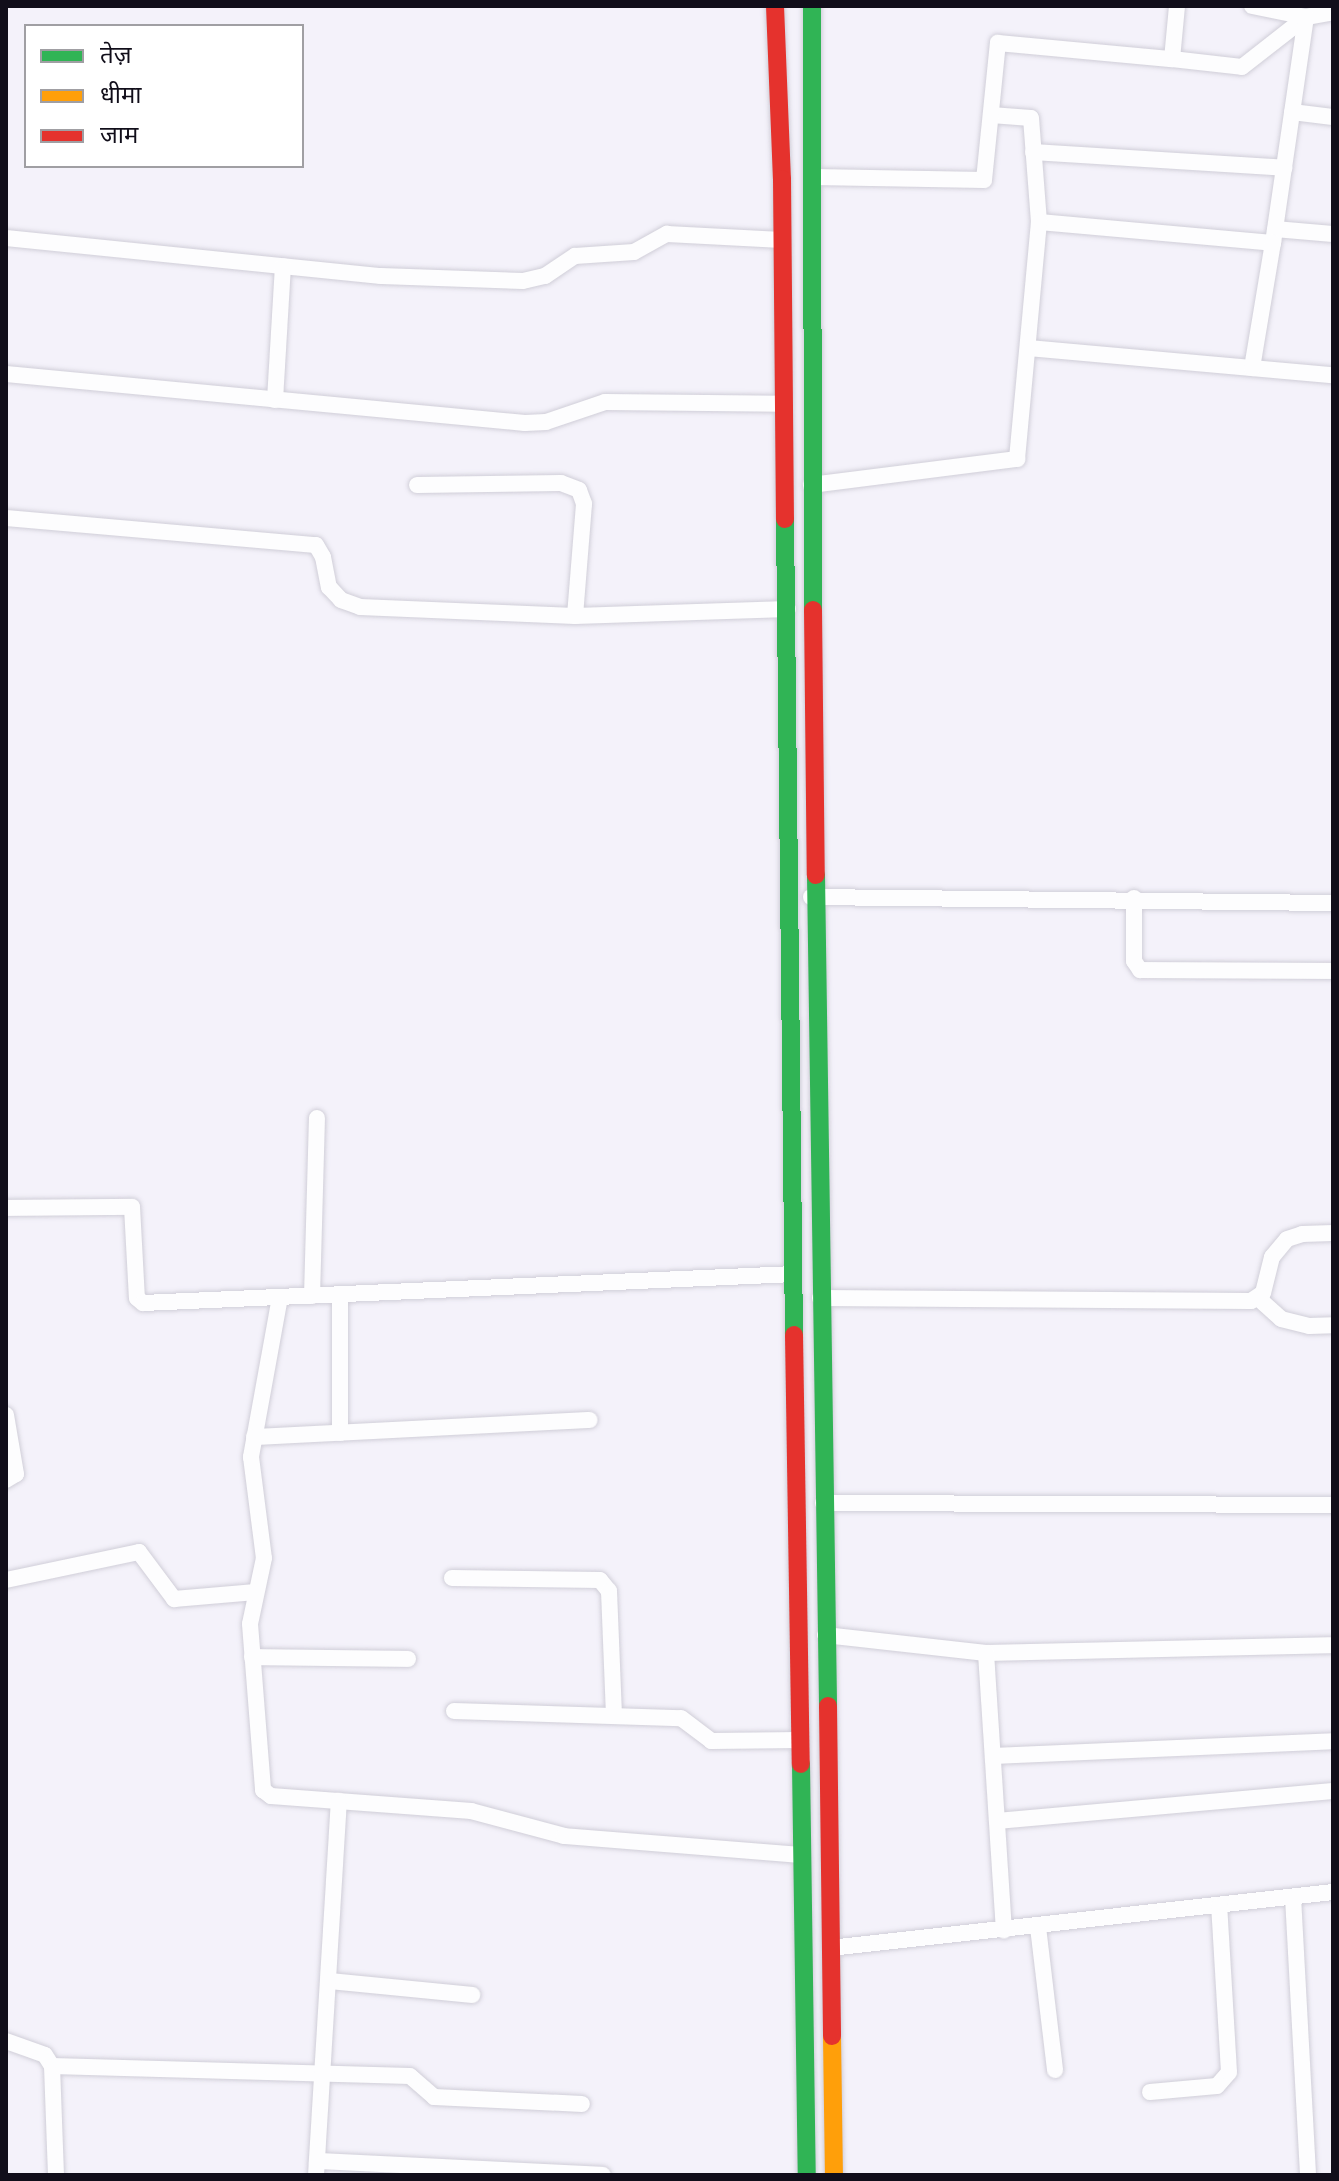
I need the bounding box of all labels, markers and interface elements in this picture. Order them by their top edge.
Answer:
legend [24,24,304,168]
text: तेज़ [100,40,132,69]
text: धीमा [100,80,142,109]
text: जाम [100,120,138,149]

